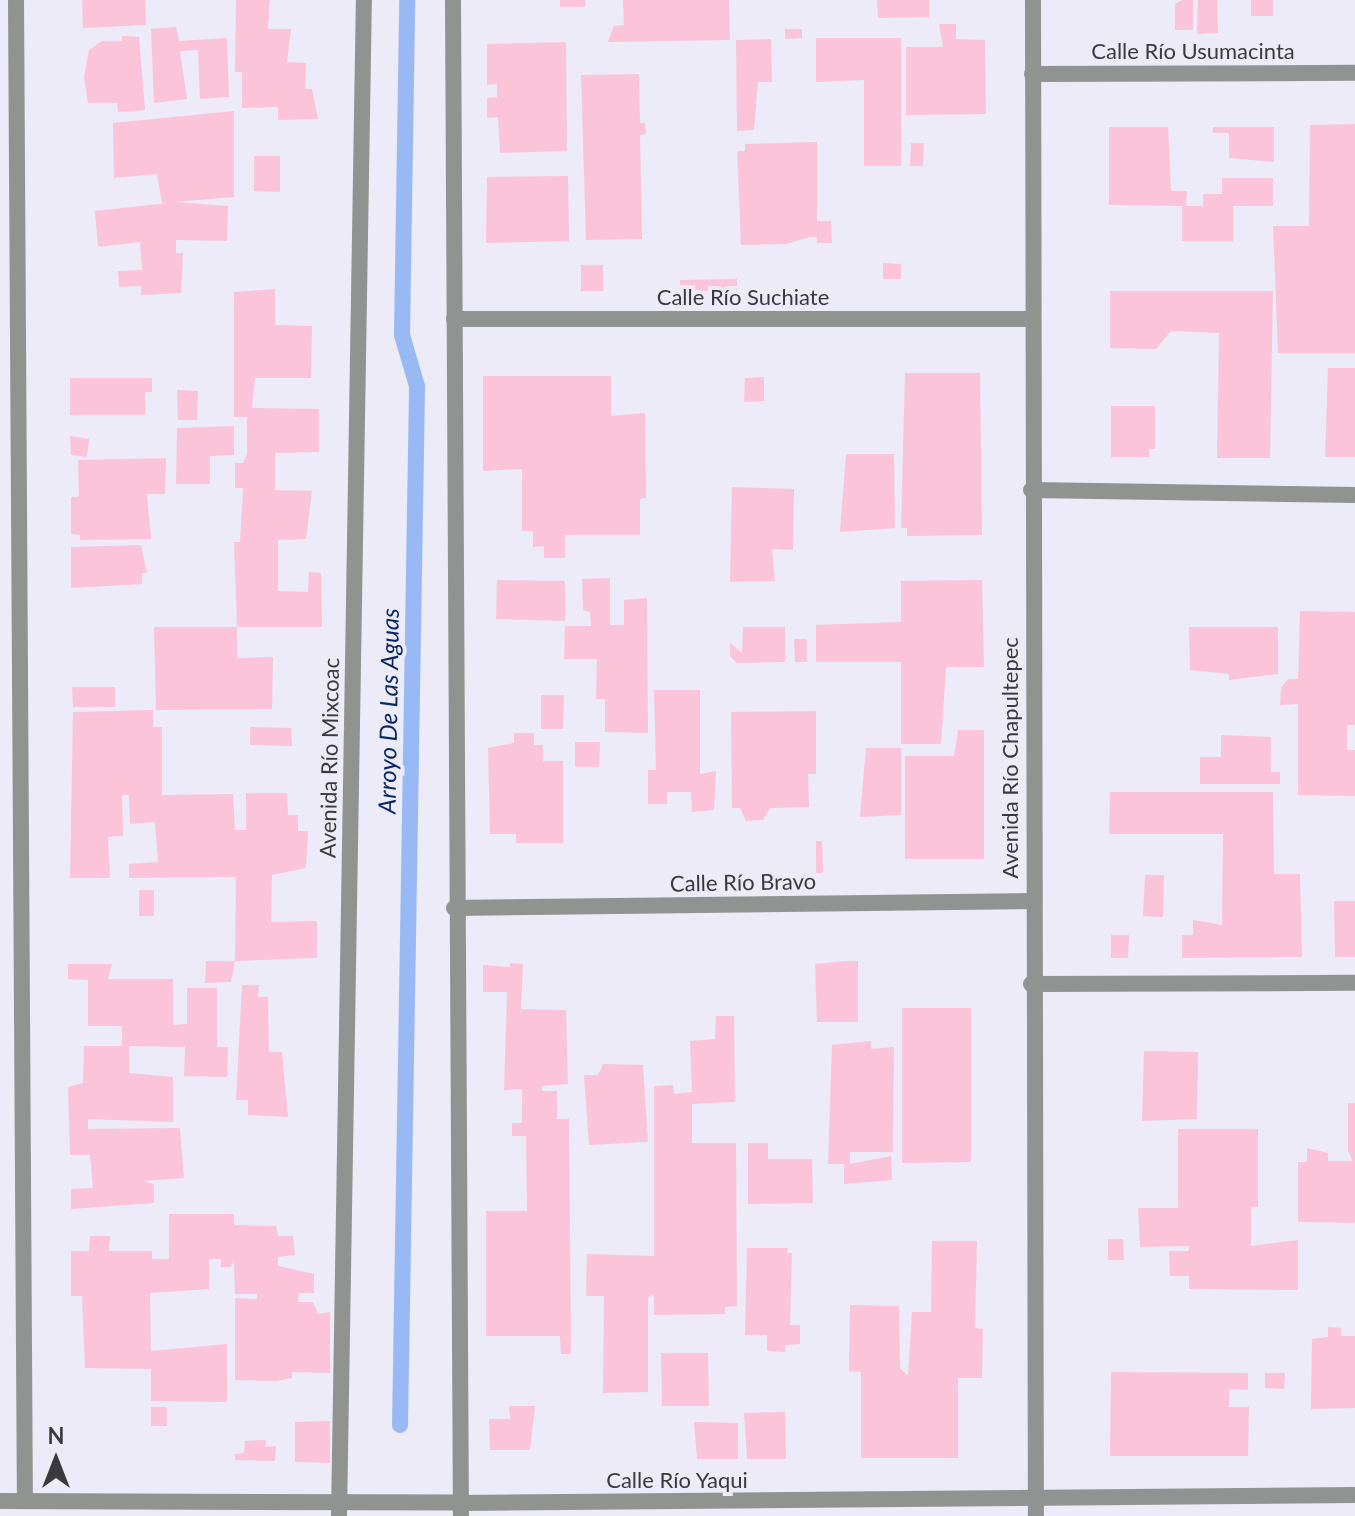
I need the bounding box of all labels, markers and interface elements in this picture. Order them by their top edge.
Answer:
street label: Calle Río Usumacinta [1091,38,1295,64]
street label: Calle Río Suchiate [657,284,829,310]
water label: Arroyo De Las Aguas [372,608,404,814]
street label: Avenida Río Chapultepec [997,637,1023,879]
street label: Avenida Río Mixcoac [314,658,344,858]
street label: Calle Río Bravo [670,868,816,896]
north arrow [16,1420,96,1500]
text: N [48,1422,64,1449]
street label: Calle Río Yaqui [606,1467,748,1493]

